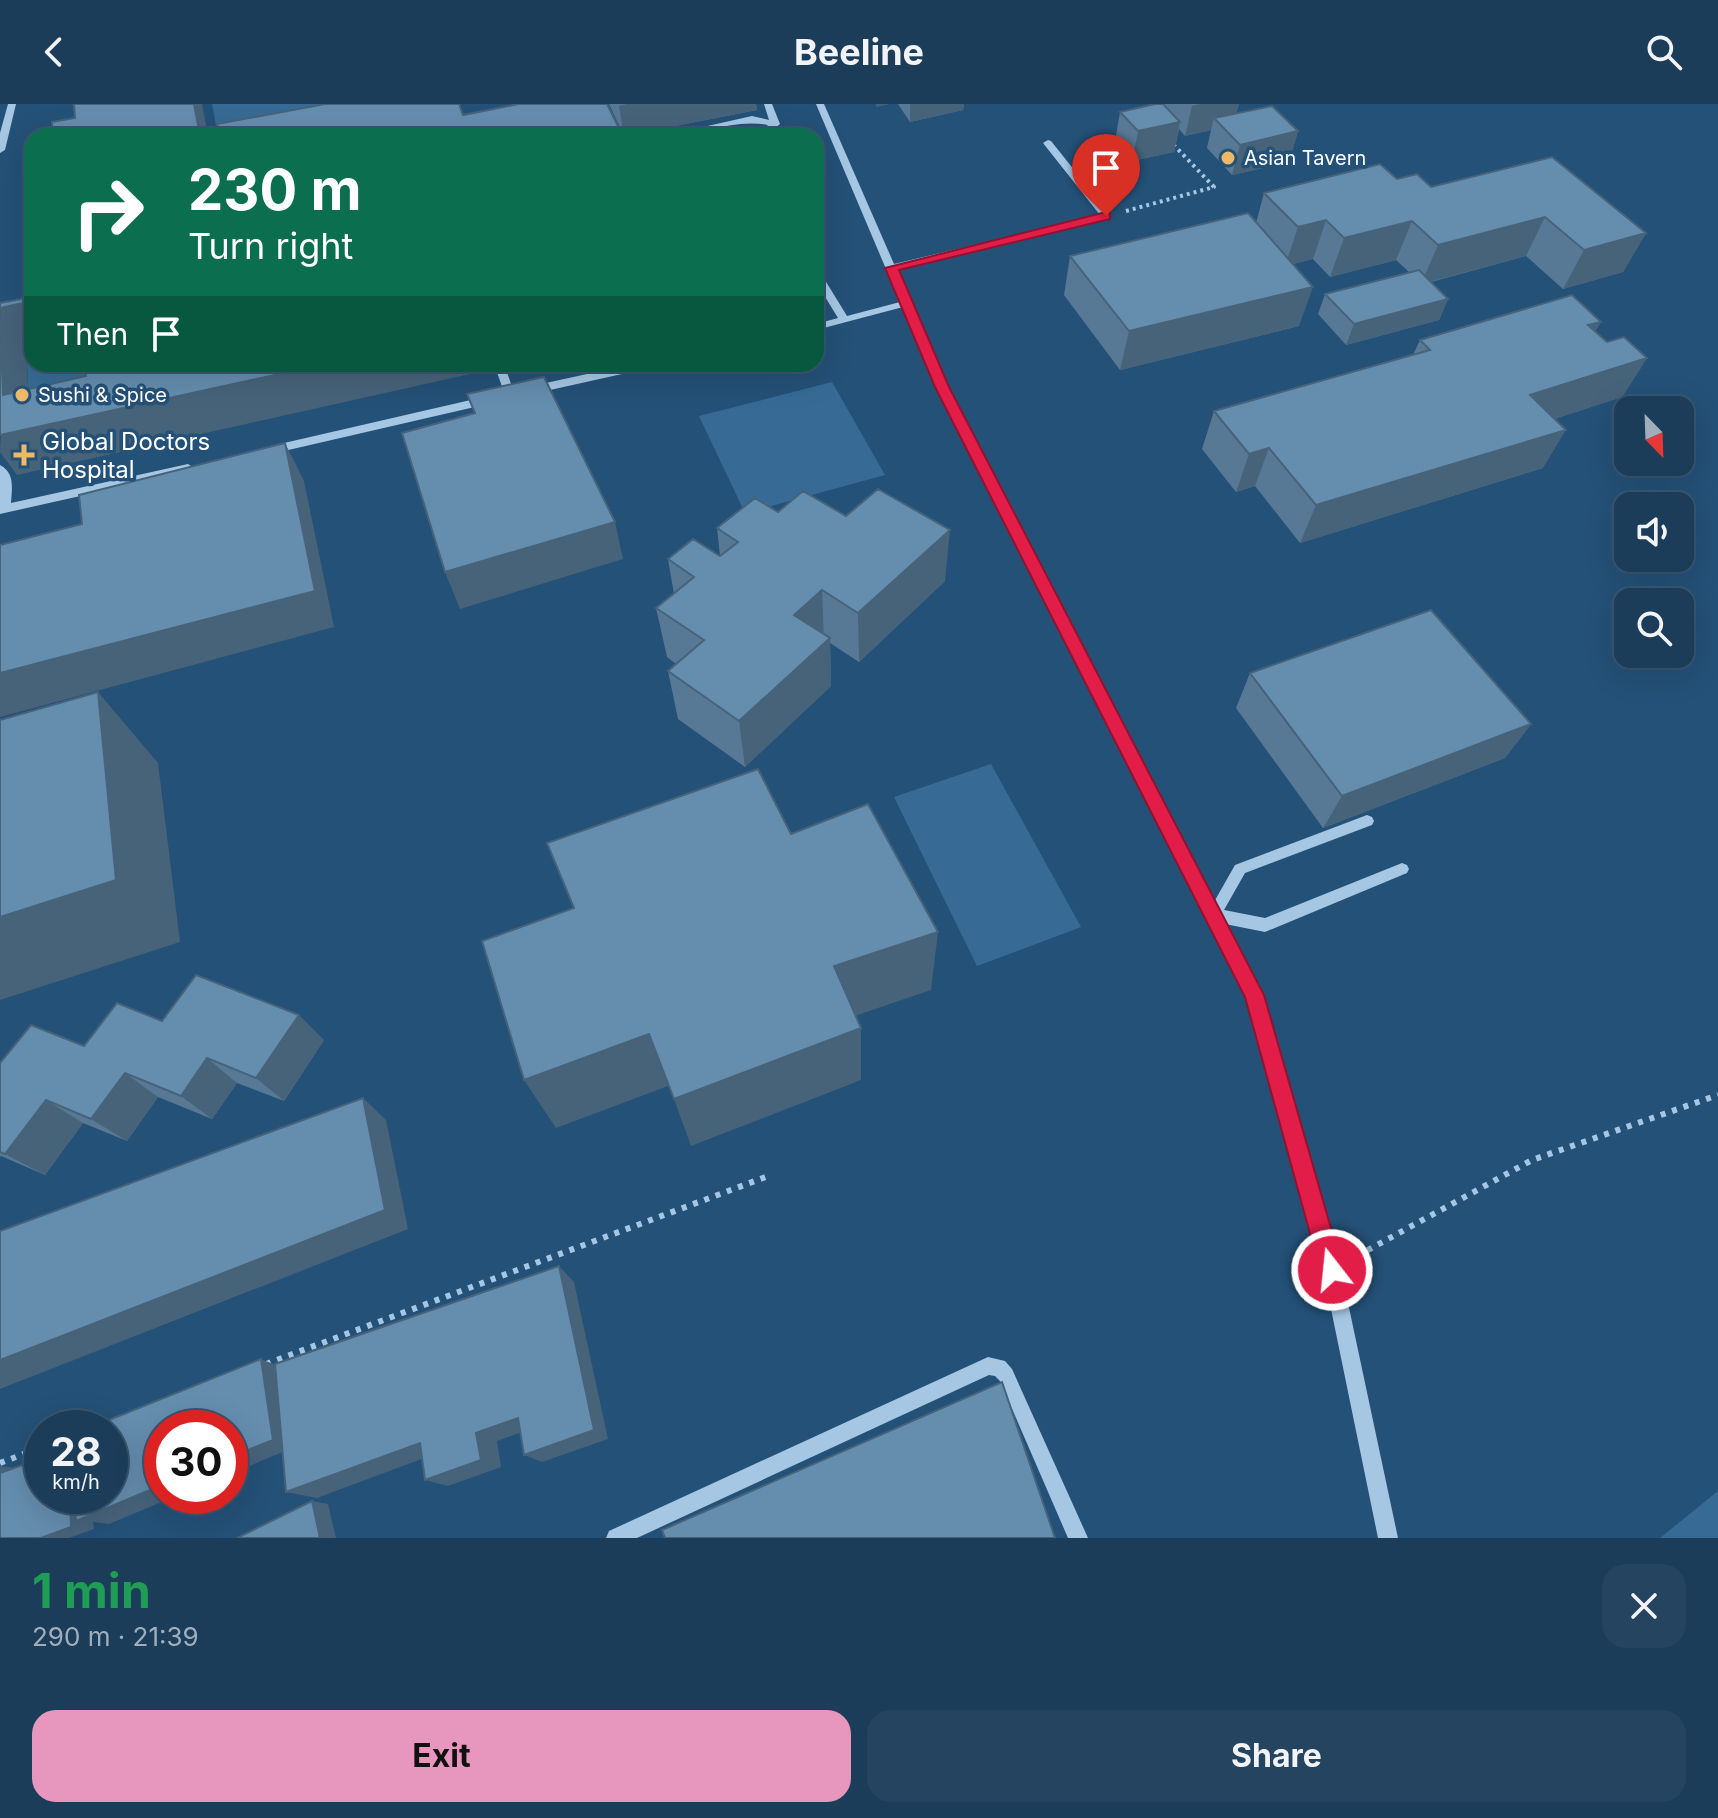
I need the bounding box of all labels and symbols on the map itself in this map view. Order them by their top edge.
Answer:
pin [1072,134,1140,216]
place label: Asian Tavern [1244,146,1366,170]
marker: Asian Tavern [1219,149,1237,167]
place label: Sushi & Spice [38,383,167,407]
marker: Sushi & Spice [13,386,31,404]
north arrow [1614,396,1694,476]
place label: Global Doctors Hospital [42,427,210,484]
marker: Global Doctors Hospital [13,444,35,466]
position arrow [1290,1228,1374,1312]
speed limit sign: 30 [144,1410,248,1514]

